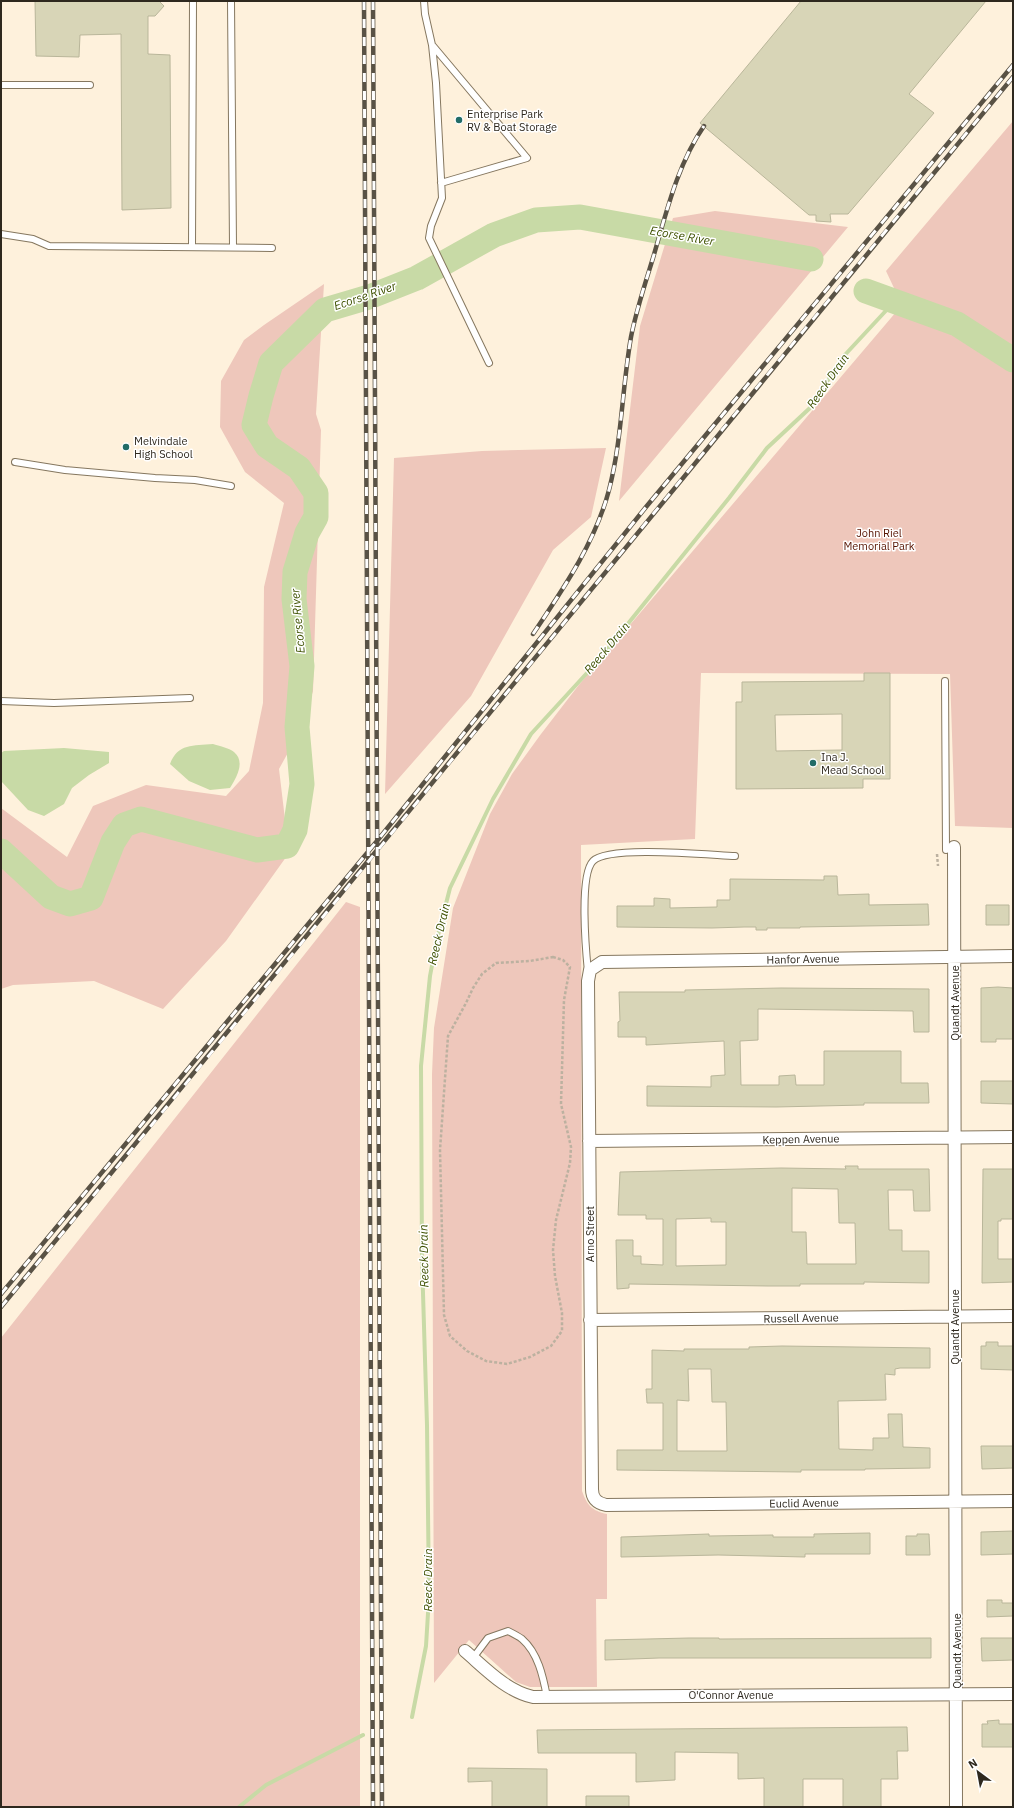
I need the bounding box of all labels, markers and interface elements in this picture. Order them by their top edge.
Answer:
place label: Enterprise Park RV & Boat Storage [467,107,557,134]
marker: Enterprise Park RV & Boat Storage [454,115,464,125]
water label: Ecorse River [649,222,716,249]
water label: Ecorse River [332,278,399,313]
water label: Reeck Drain [803,350,852,411]
place label: Melvindale High School [134,434,193,461]
marker: Melvindale High School [121,442,131,452]
park label: John Riel Memorial Park [843,526,915,553]
water label: Ecorse River [287,587,308,654]
water label: Reeck Drain [581,618,633,677]
place label: Ina J. Mead School [821,750,884,777]
marker: Ina J. Mead School [808,758,818,768]
water label: Reeck Drain [424,901,453,966]
street label: Hanfor Avenue [766,951,840,967]
street label: Quandt Avenue [948,965,962,1041]
street label: Keppen Avenue [762,1131,840,1147]
street label: Arno Street [583,1206,597,1262]
water label: Reeck Drain [415,1224,432,1288]
street label: Quandt Avenue [948,1289,962,1365]
street label: Russell Avenue [763,1310,839,1326]
street label: Euclid Avenue [769,1495,839,1511]
water label: Reeck Drain [420,1548,435,1612]
street label: Quandt Avenue [950,1613,964,1689]
street label: O'Connor Avenue [688,1688,774,1702]
north arrow [958,1752,998,1792]
text: N [966,1755,980,1772]

